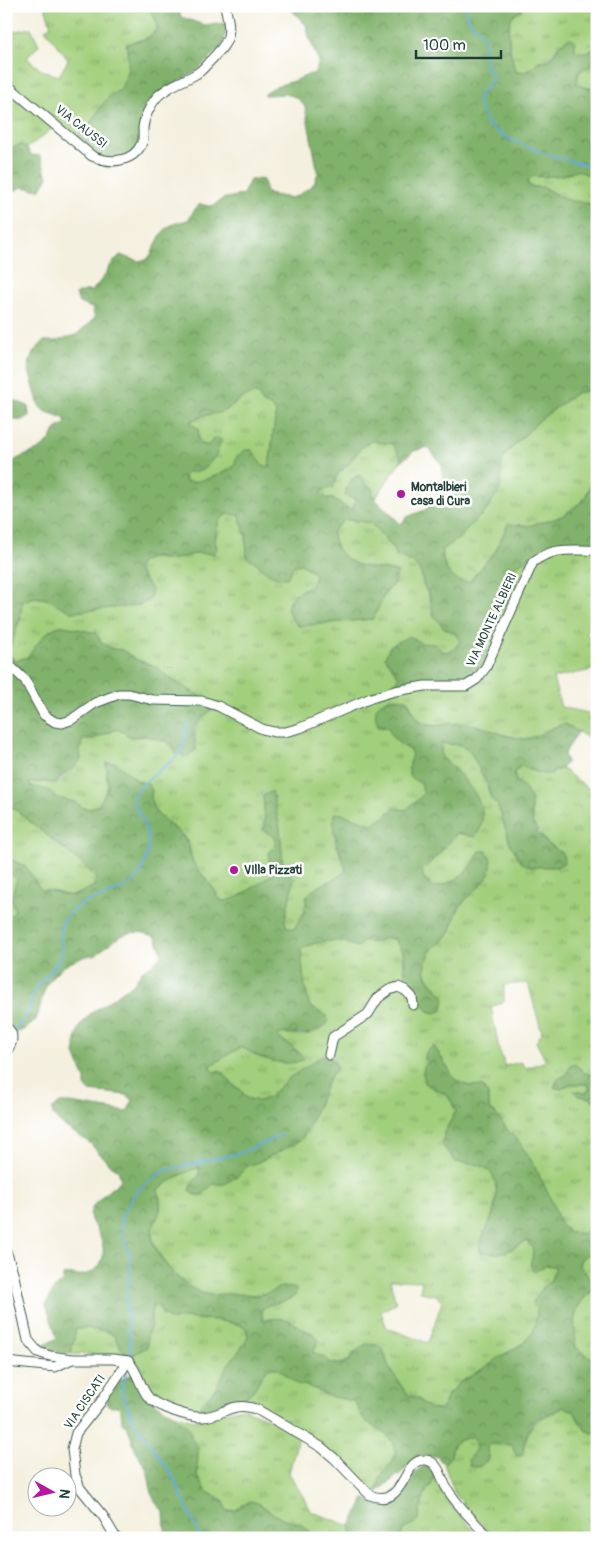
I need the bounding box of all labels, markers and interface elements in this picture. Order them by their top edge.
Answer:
scale bar [416,28,500,60]
text: 100 m [423,36,466,55]
street label: VIA CAUSSI [52,102,110,152]
place label: Montalbieri casa di Cura [410,480,471,509]
marker: Montalbieri casa di Cura [395,488,407,500]
street label: VIA MONTE ALBIERI [464,571,520,669]
place label: VIlla Pizzati [244,863,302,878]
marker: VIlla Pizzati [228,864,240,876]
street label: VIA CISCATI [61,1372,109,1432]
north arrow [28,1466,78,1516]
text: N [55,1488,73,1500]

